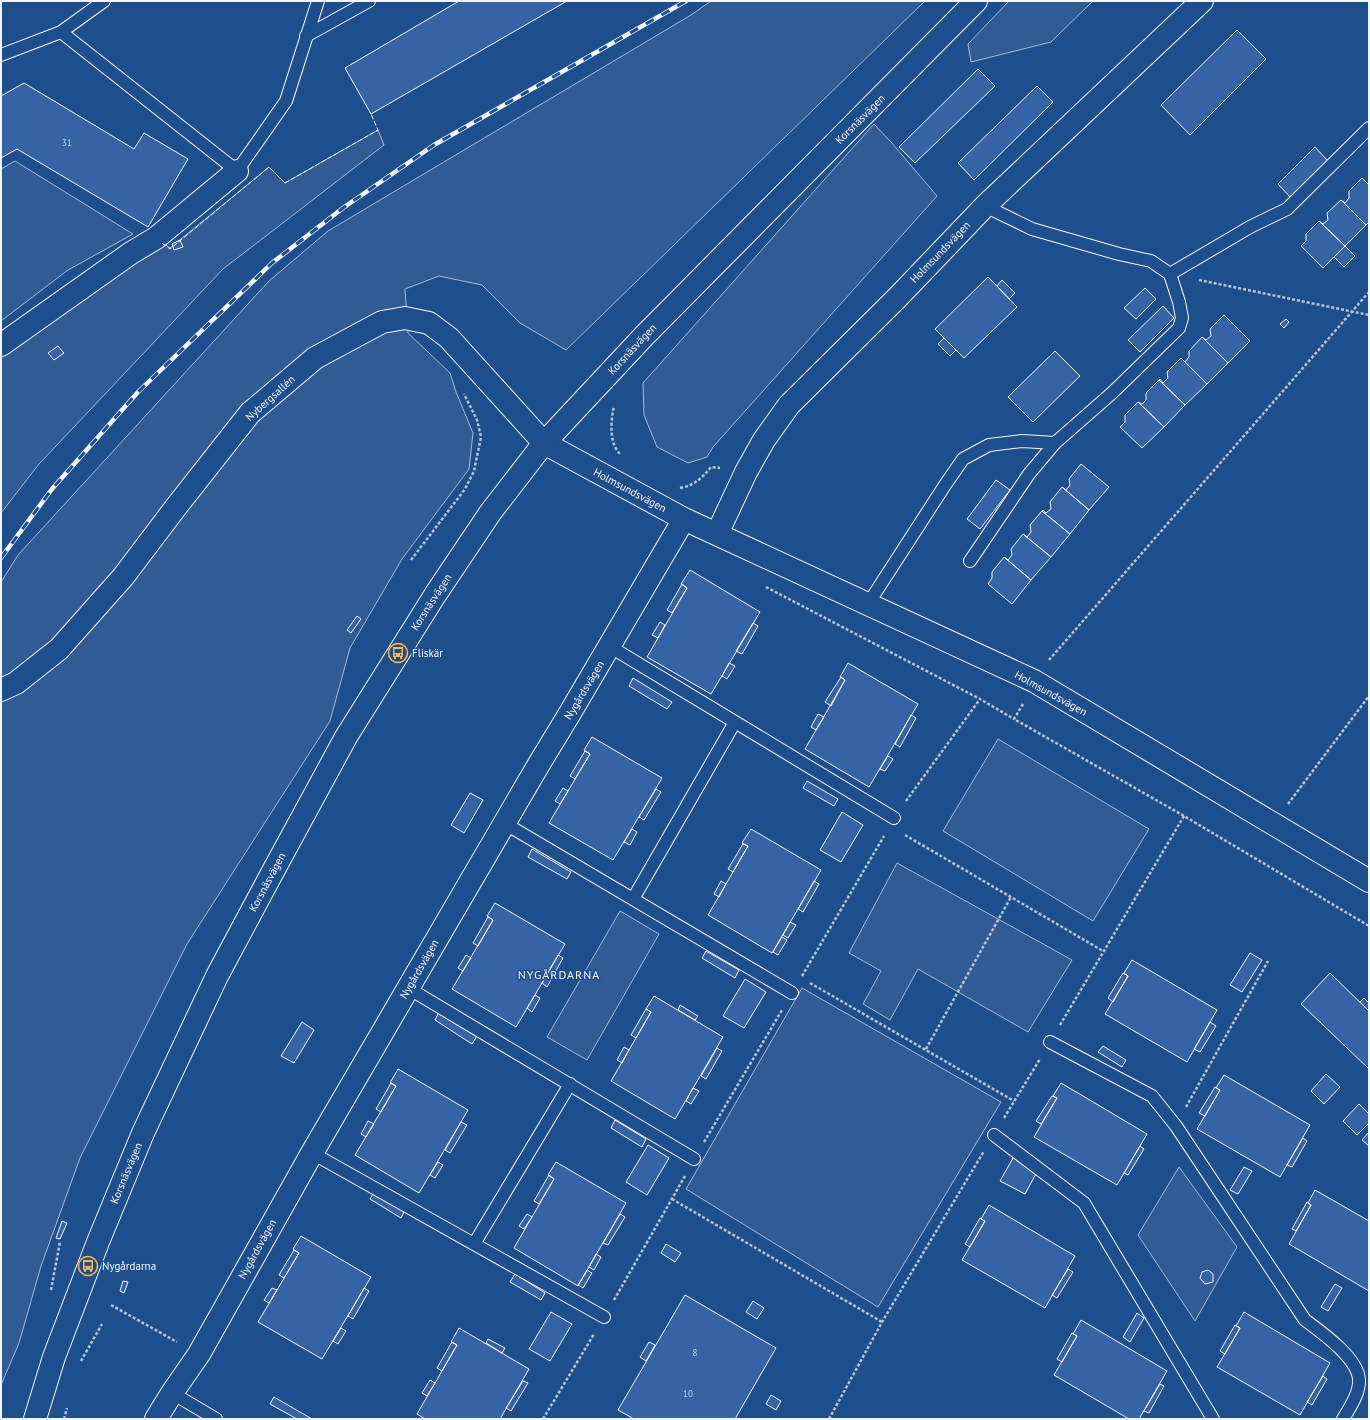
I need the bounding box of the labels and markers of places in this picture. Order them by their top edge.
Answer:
bus stop icon: Fliskär [387,642,409,664]
place label: Fliskär [412,646,443,660]
bus stop icon: Nygårdarna [77,1255,99,1277]
place label: Nygårdarna [102,1259,156,1273]

